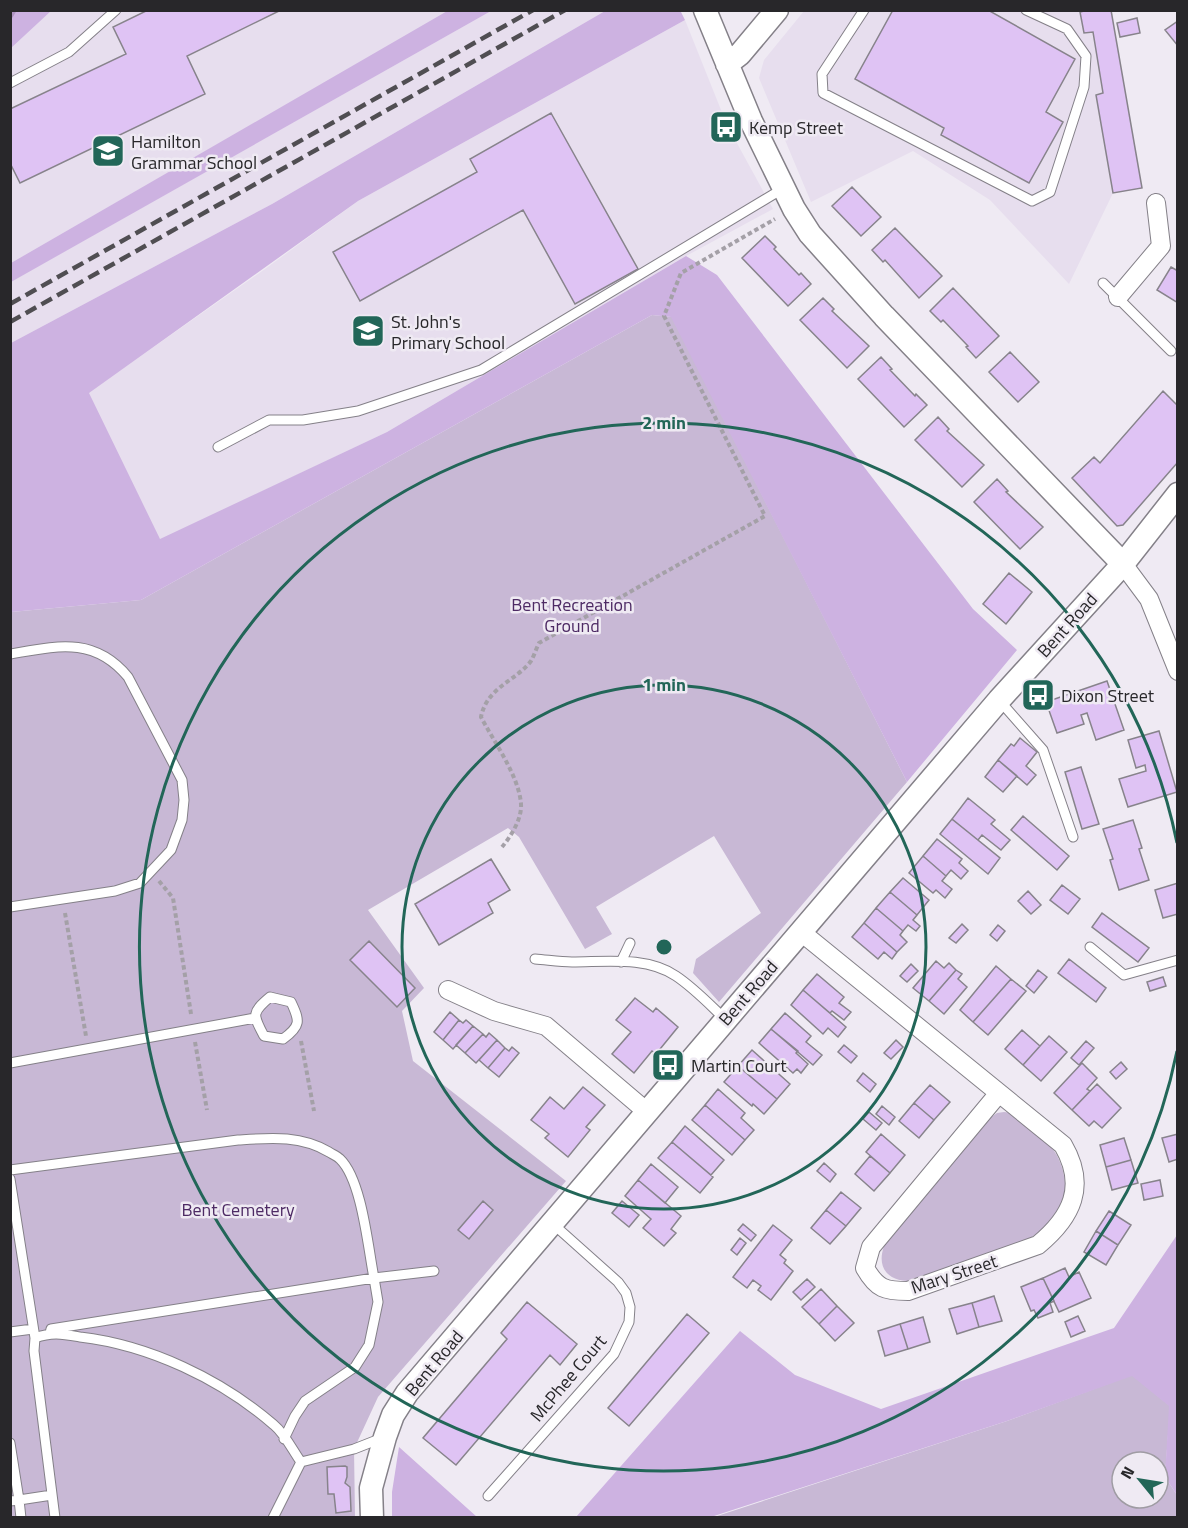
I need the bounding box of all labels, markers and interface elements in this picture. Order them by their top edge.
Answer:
bus stop icon: Kemp Street [708,109,744,145]
place label: Kemp Street [749,114,844,141]
place label: Hamilton Grammar School [131,128,257,176]
school or university icon: Hamilton Grammar School [90,133,126,169]
place label: St. John's Primary School [391,308,505,356]
school or university icon: St. John's Primary School [350,313,386,349]
text: 2 min [642,409,686,436]
street label: Bent Road [1031,587,1103,663]
park label: Bent Recreation Ground [511,591,633,639]
text: 1 min [642,671,686,698]
bus stop icon: Dixon Street [1020,677,1056,713]
place label: Dixon Street [1061,682,1155,709]
centre of rings [654,937,674,957]
street label: Bent Road [712,954,784,1032]
bus stop icon: Martin Court [650,1047,686,1083]
place label: Martin Court [691,1052,787,1079]
park label: Bent Cemetery [181,1196,295,1223]
street label: Mary Street [907,1247,1001,1301]
street label: Bent Road [398,1324,470,1402]
street label: McPhee Court [523,1328,613,1427]
north arrow [1110,1450,1170,1510]
text: N [1114,1462,1140,1483]

